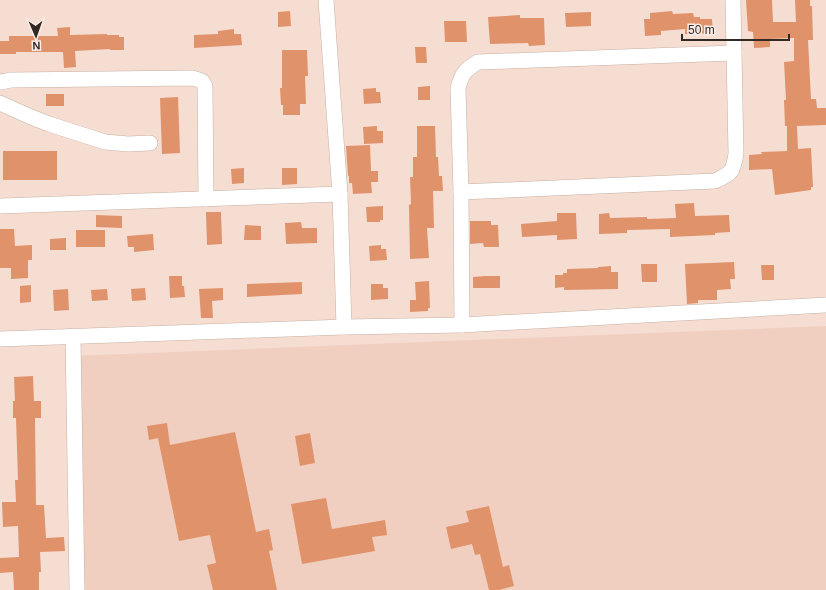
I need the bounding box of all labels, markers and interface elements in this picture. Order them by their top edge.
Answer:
north arrow [16,16,56,56]
scale bar [682,16,789,42]
text: 50 m [688,23,715,37]
text: N [32,40,41,52]

